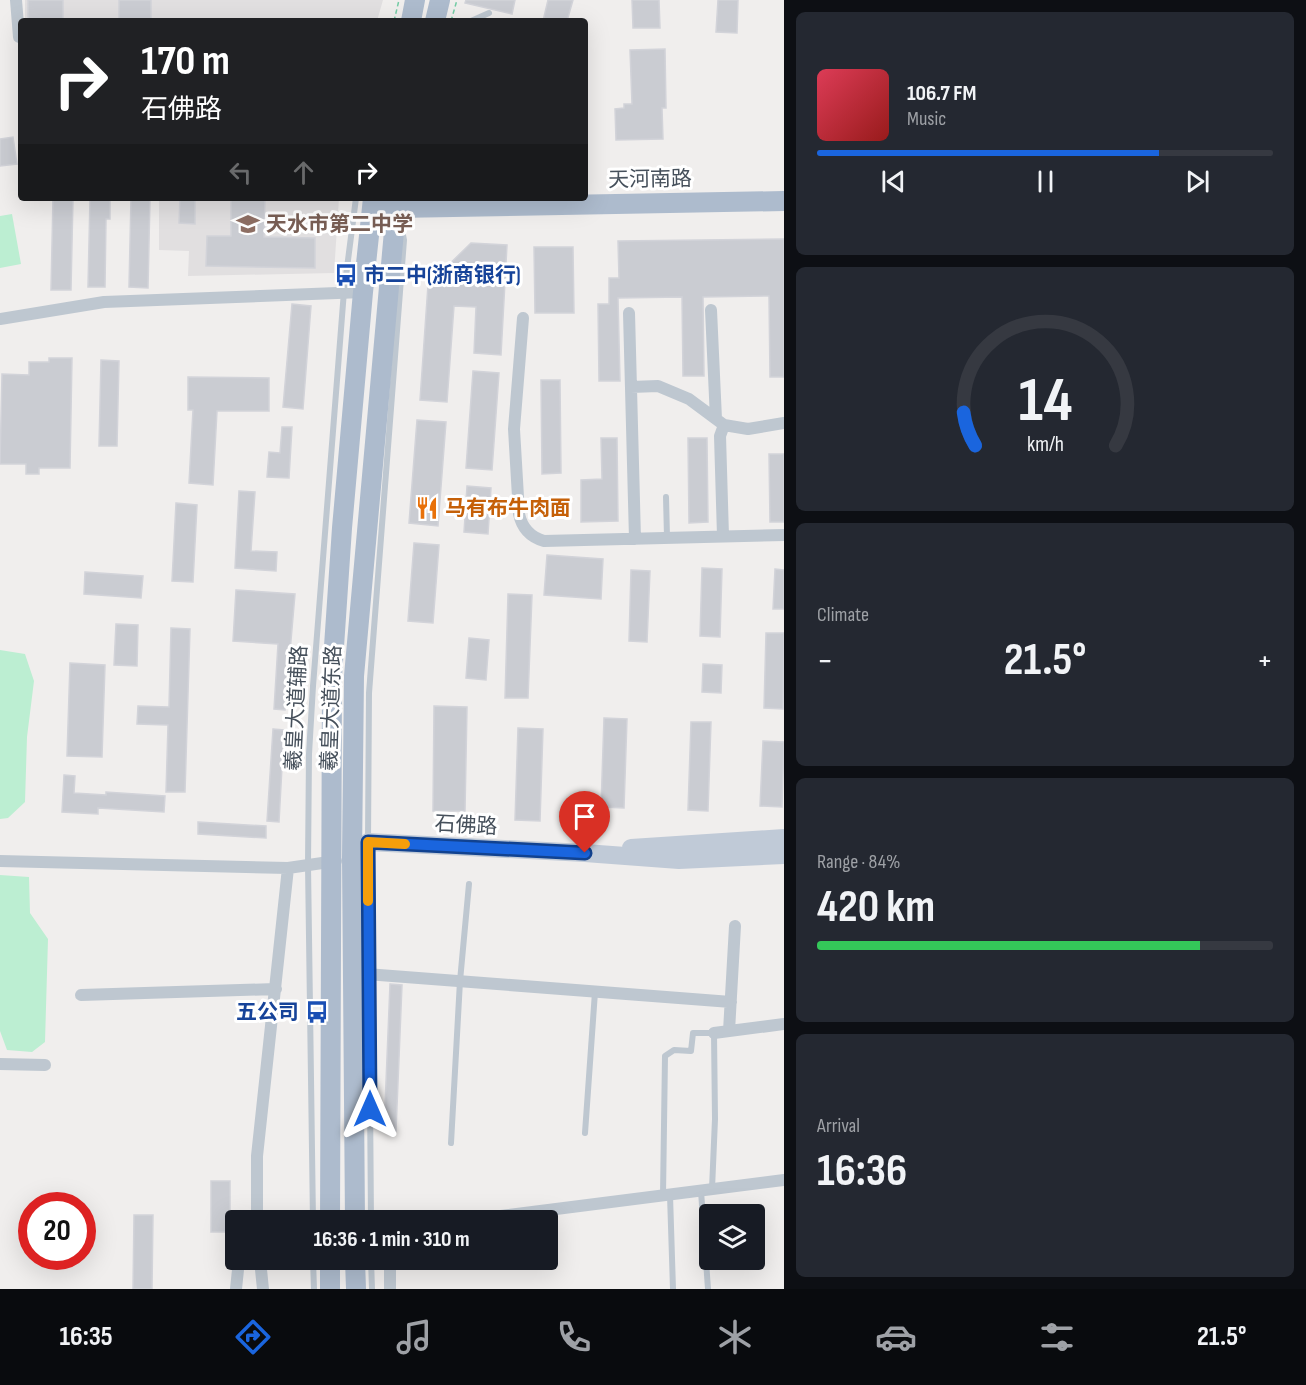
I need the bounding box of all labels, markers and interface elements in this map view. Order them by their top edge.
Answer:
text: 170 m [141,36,230,87]
icon: right [42,42,120,120]
text: 106.7 FM [907,80,976,107]
text: 石佛路 [141,94,222,126]
text: Music [907,107,946,131]
icon: left [224,156,257,189]
icon: ahead [287,156,320,189]
icon: right [350,156,383,189]
icon: previous [877,165,910,198]
icon: pause [1029,165,1062,198]
icon: next [1181,165,1214,198]
street label: 天河南路 [608,166,692,193]
school or university icon: 天水市第二中学 [235,211,261,237]
place label: 天水市第二中学 [266,212,413,237]
bus stop icon: 市二中(浙商银行) [333,262,359,288]
place label: 市二中(浙商银行) [364,263,521,288]
text: 14 [1018,364,1072,439]
text: km/h [1026,433,1064,458]
restaurant icon: 马有布牛肉面 [414,495,440,521]
place label: 马有布牛肉面 [445,496,571,521]
text: Climate [817,603,869,627]
text: 21.5° [1004,633,1086,688]
text: − [817,641,833,681]
text: + [1257,641,1273,681]
street label: 羲皇大道辅路 [281,644,312,772]
street label: 羲皇大道东路 [317,645,346,771]
pin [559,791,610,853]
icon: arrive [568,800,601,833]
street label: 石佛路 [434,811,498,840]
text: Range · 84% [817,850,901,874]
text: 420 km [817,880,935,935]
bus stop icon: 五公司 [304,999,330,1025]
place label: 五公司 [236,1000,299,1025]
position arrow [338,1077,402,1141]
text: Arrival [817,1114,860,1138]
text: 16:36 [817,1144,907,1199]
speed limit sign: 20 [18,1192,96,1270]
map controls [699,1204,765,1270]
button: layers [699,1204,765,1270]
text: 16:36 · 1 min · 310 m [313,1226,470,1253]
icon: directions [232,1316,274,1358]
icon: music [393,1316,435,1358]
icon: phone [553,1316,595,1358]
icon: climate [714,1316,756,1358]
icon: car [875,1316,917,1358]
icon: filters [1036,1316,1078,1358]
text: 16:35 [59,1321,113,1353]
text: 21.5° [1197,1321,1247,1353]

